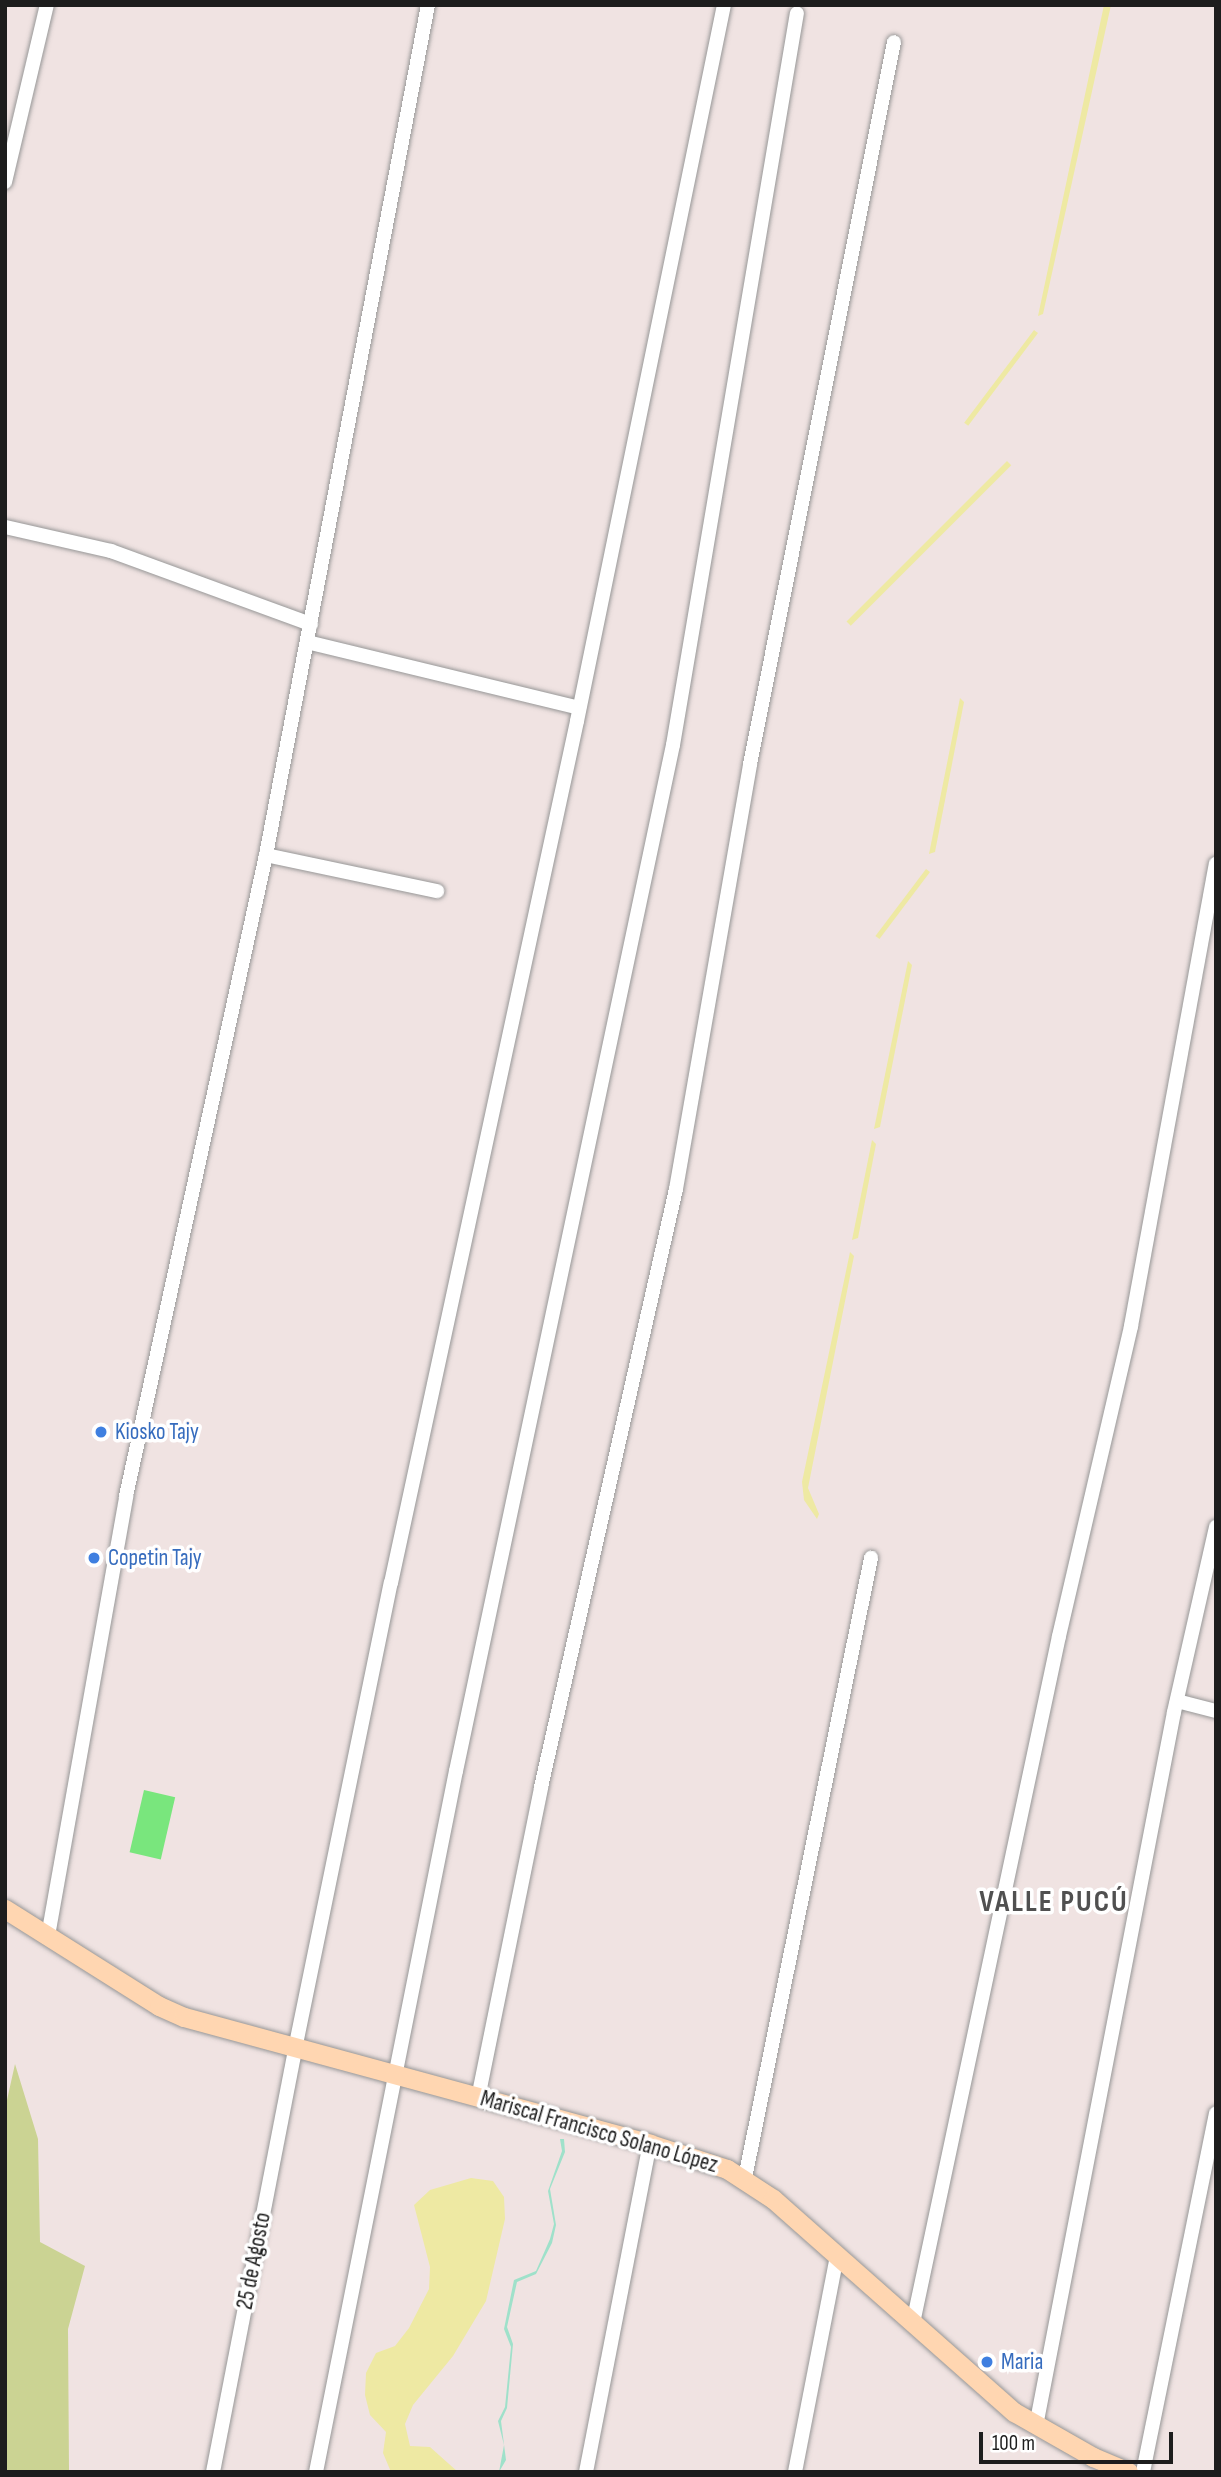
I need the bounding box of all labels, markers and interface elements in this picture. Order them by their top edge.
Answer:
place label: Kiosko Tajy [115,1418,199,1446]
marker: Kiosko Tajy [93,1424,109,1440]
place label: Copetin Tajy [108,1544,202,1572]
marker: Copetin Tajy [86,1550,102,1566]
district label: VALLE PUCÚ [981,1884,1127,1920]
street label: Mariscal Francisco Solano López [477,2085,721,2179]
street label: 25 de Agosto [231,2210,277,2312]
place label: Maria [1001,2348,1043,2376]
marker: Maria [979,2354,995,2370]
scale bar [983,2418,1177,2462]
text: 100 m [992,2431,1035,2456]

